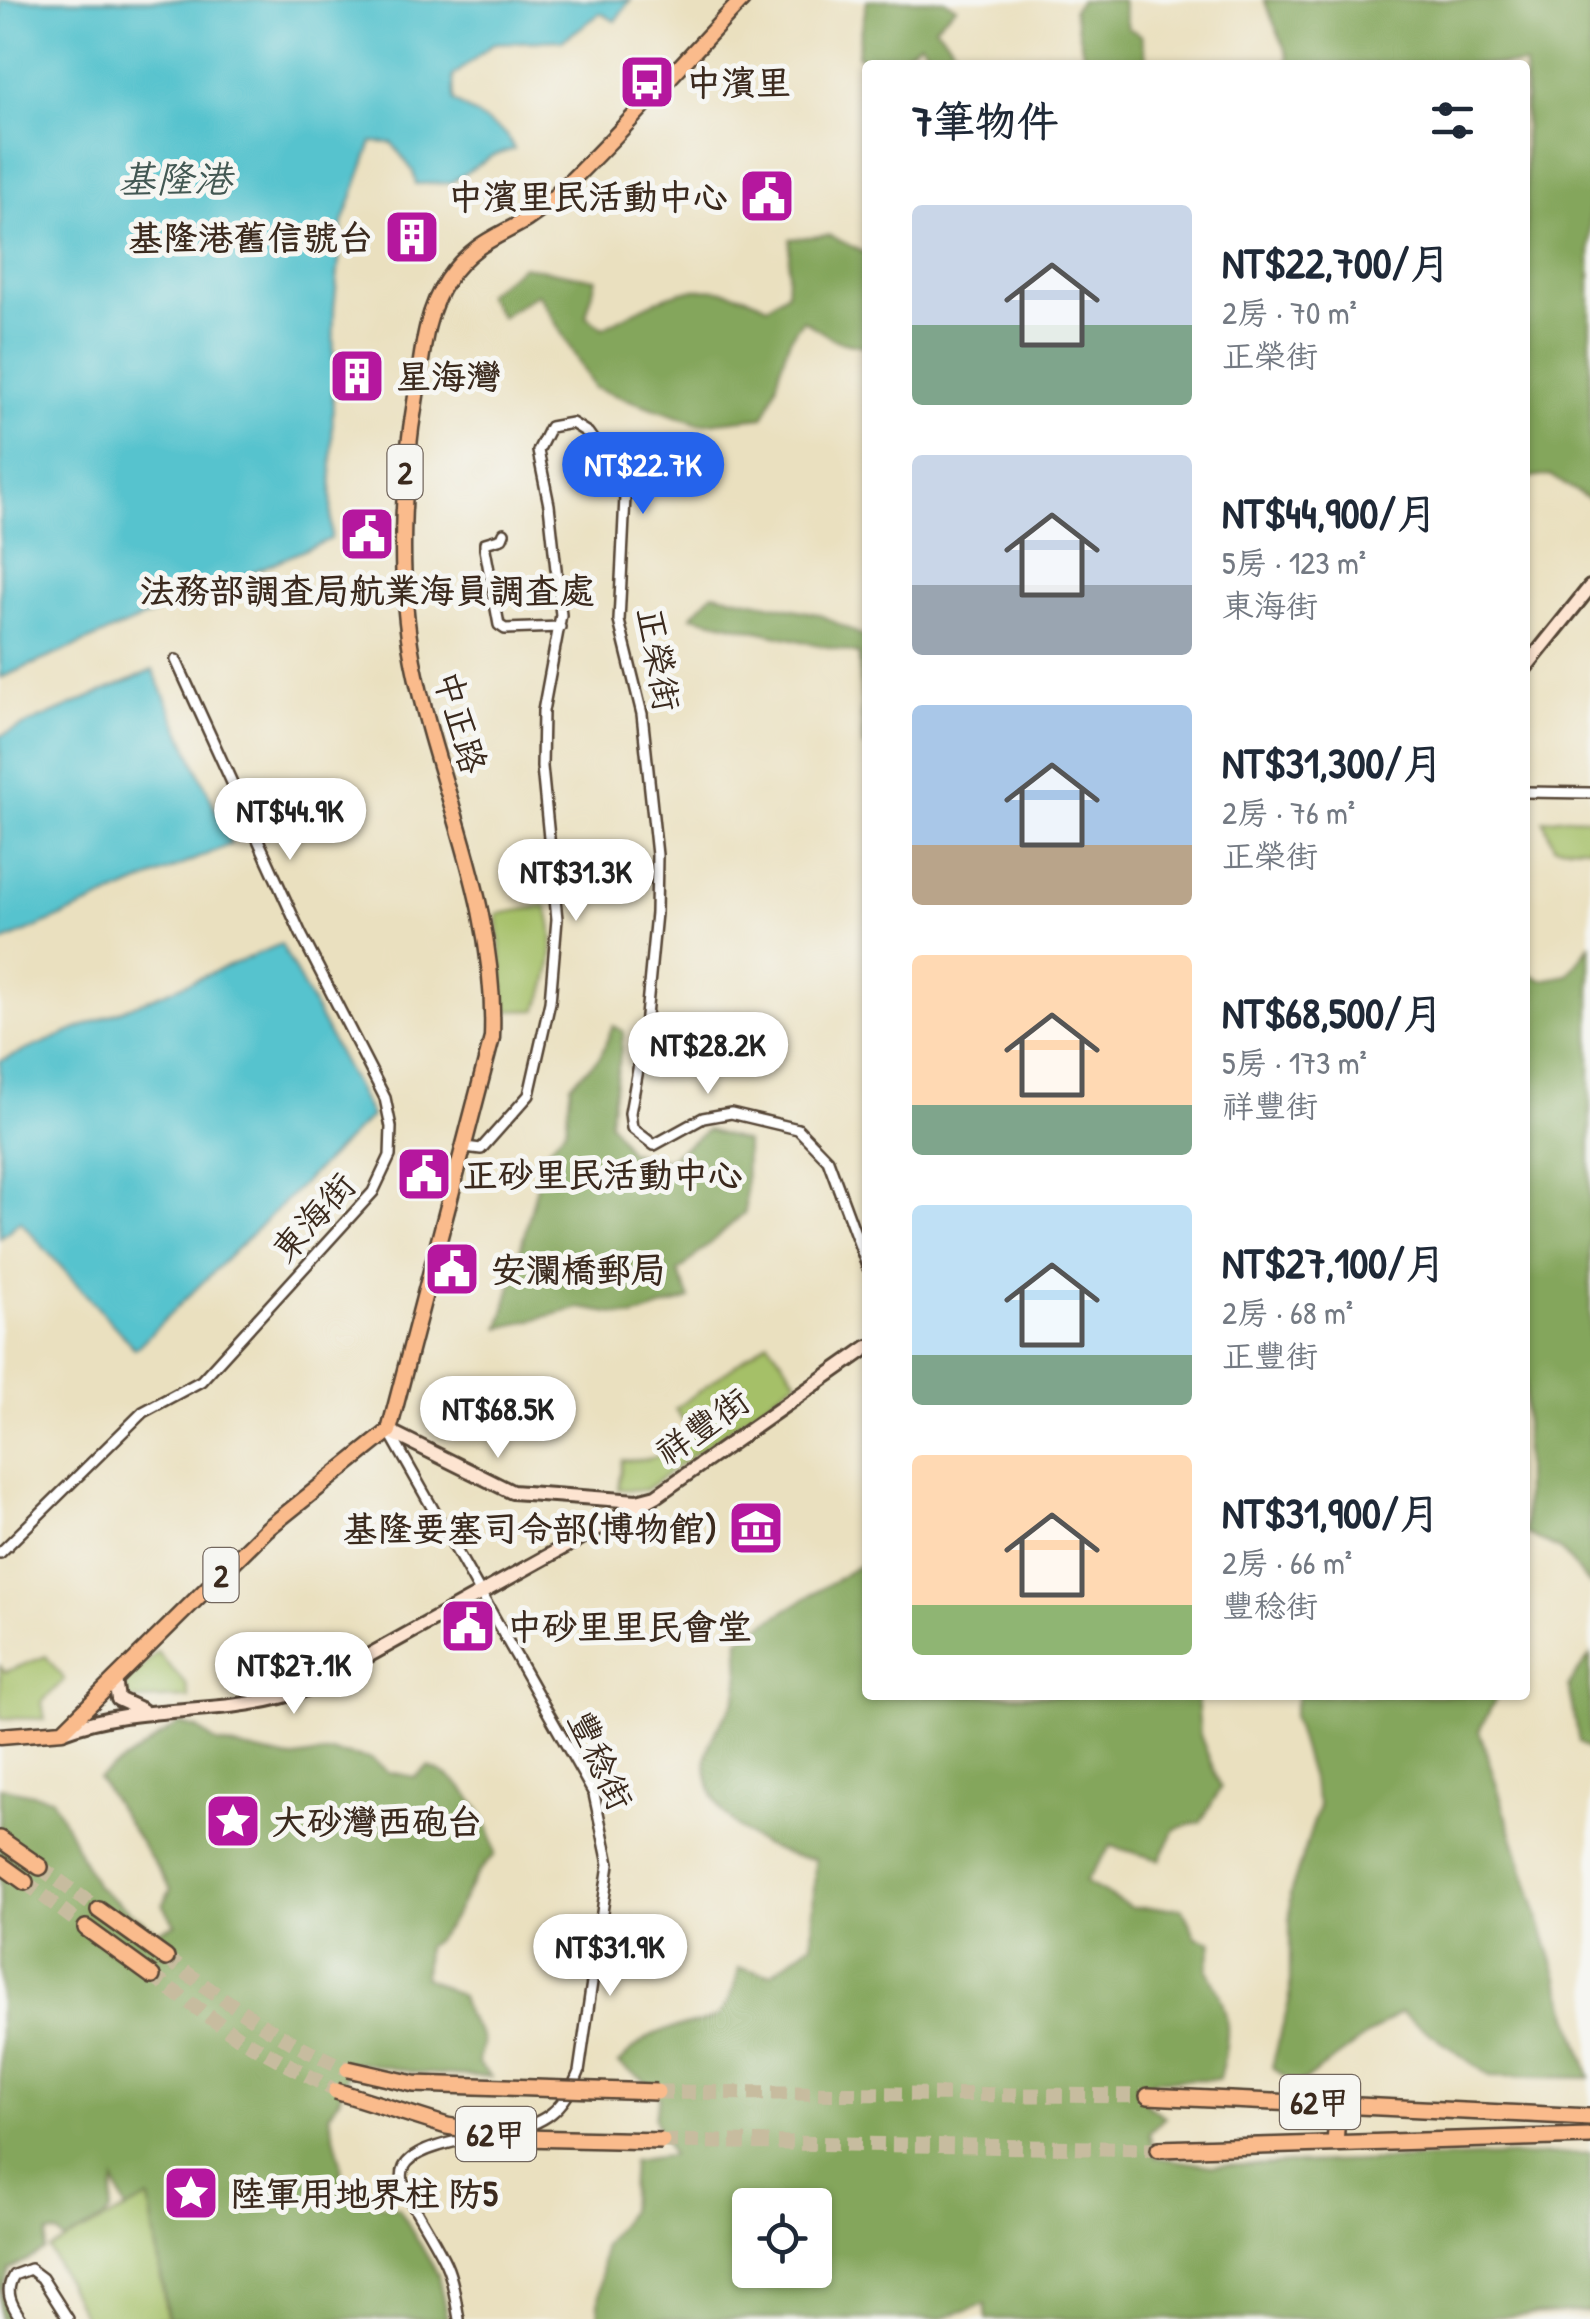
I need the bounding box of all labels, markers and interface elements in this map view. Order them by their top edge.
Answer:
bus stop icon: 中濱里 [617,52,677,112]
place label: 中濱里 [686,59,791,106]
text: 7筆物件 [912,92,1059,149]
icon: filters [1425,93,1480,148]
water label: 基隆港 [118,152,235,204]
public building icon: 中濱里民活動中心 [737,166,797,226]
place label: 中濱里民活動中心 [448,173,728,220]
building icon: 基隆港舊信號台 [382,207,442,267]
place label: 基隆港舊信號台 [128,214,373,261]
text: NT$22,700/月 [1222,234,1451,291]
icon: home [992,245,1112,365]
text: 2房 · 70 m² [1222,291,1357,334]
text: 正榮街 [1222,334,1318,377]
building icon: 星海灣 [327,346,387,406]
place label: 星海灣 [396,353,501,400]
pin: NT$22.7K [540,432,746,517]
text: NT$22.7K [584,443,702,486]
road number: 2 [388,445,422,499]
text: NT$44,900/月 [1222,484,1438,541]
icon: home [992,495,1112,615]
public building icon: 法務部調查局航業海員調查處 [337,504,397,564]
text: 5房 · 123 m² [1222,541,1366,584]
place label: 法務部調查局航業海員調查處 [139,567,595,614]
text: 東海街 [1222,584,1318,627]
street label: 正榮街 [627,603,691,715]
street label: 中正路 [424,665,498,779]
text: NT$31,300/月 [1222,734,1444,791]
icon: home [992,745,1112,865]
pin: NT$44.9K [187,778,393,863]
text: NT$44.9K [236,789,344,832]
text: 2房 · 76 m² [1222,791,1355,834]
text: 正榮街 [1222,834,1318,877]
pin: NT$31.3K [473,839,679,924]
text: NT$31.3K [520,850,632,893]
text: NT$68,500/月 [1222,984,1444,1041]
icon: home [992,995,1112,1115]
pin: NT$28.2K [605,1012,811,1097]
text: NT$28.2K [650,1023,766,1066]
text: 5房 · 173 m² [1222,1041,1367,1084]
text: 祥豐街 [1222,1084,1318,1127]
public building icon: 正砂里民活動中心 [394,1144,454,1204]
place label: 正砂里民活動中心 [463,1151,743,1198]
street label: 東海街 [260,1162,366,1272]
text: NT$27,100/月 [1222,1234,1447,1291]
public building icon: 安瀾橋郵局 [422,1239,482,1299]
icon: home [992,1245,1112,1365]
place label: 安瀾橋郵局 [491,1246,666,1293]
text: 2房 · 68 m² [1222,1291,1353,1334]
text: 正豐街 [1222,1334,1318,1377]
pin: NT$68.5K [395,1376,601,1461]
street label: 祥豐街 [646,1377,758,1475]
text: NT$68.5K [442,1387,554,1430]
text: NT$31,900/月 [1222,1484,1441,1541]
icon: home [992,1495,1112,1615]
museum icon: 基隆要塞司令部(博物館) [726,1498,786,1558]
place label: 基隆要塞司令部(博物館) [343,1505,717,1552]
text: 2房 · 66 m² [1222,1541,1352,1584]
road number: 2 [204,1548,238,1602]
text: 豐稔街 [1222,1584,1318,1627]
public building icon: 中砂里里民會堂 [438,1596,498,1656]
place label: 中砂里里民會堂 [507,1603,752,1650]
pin: NT$27.1K [191,1632,397,1717]
text: NT$27.1K [237,1643,351,1686]
street label: 豐稔街 [558,1702,644,1818]
place icon: 大砂灣西砲台 [203,1791,263,1851]
place label: 大砂灣西砲台 [272,1798,482,1845]
pin: NT$31.9K [507,1914,713,1999]
text: NT$31.9K [555,1925,665,1968]
road number: 62甲 [1280,2075,1360,2129]
road number: 62甲 [456,2107,536,2161]
place icon: 陸軍用地界柱 防5 [161,2163,221,2223]
place label: 陸軍用地界柱 防5 [230,2170,498,2217]
map controls [732,2188,832,2288]
button: locate [732,2188,832,2288]

